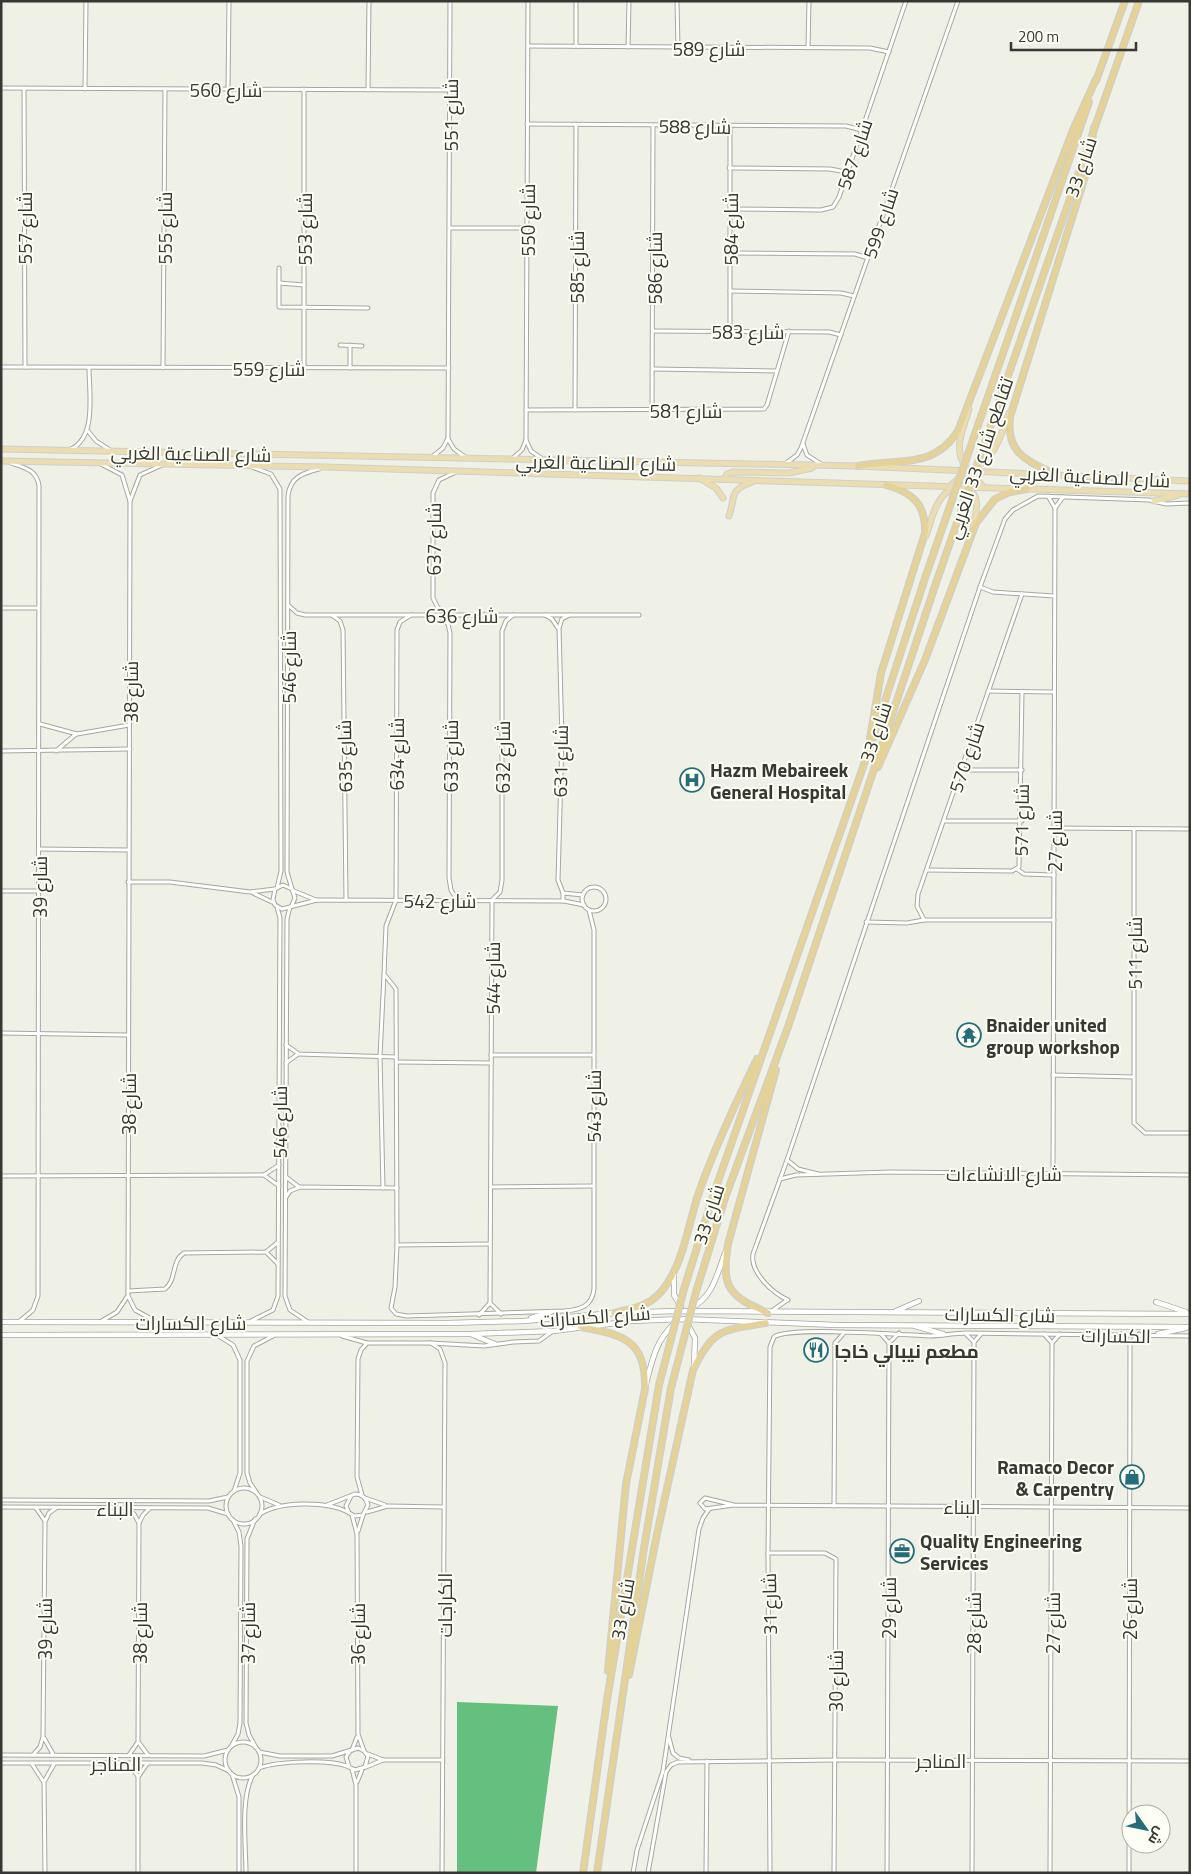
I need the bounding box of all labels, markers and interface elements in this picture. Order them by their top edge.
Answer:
scale bar [1011,20,1136,52]
text: 200 m [1018,25,1059,48]
street label: شارع 589 [673,34,745,63]
street label: شارع 560 [190,75,262,104]
street label: شارع 551 [436,79,465,151]
street label: شارع 588 [658,111,732,141]
street label: شارع 587 [828,115,880,193]
street label: شارع 33 [1056,133,1104,201]
street label: شارع 550 [513,184,542,256]
street label: شارع 599 [854,184,906,262]
street label: شارع 557 [10,192,39,264]
street label: شارع 555 [150,192,179,264]
street label: شارع 553 [290,193,319,265]
street label: شارع 584 [716,193,745,265]
street label: شارع 585 [562,231,591,303]
street label: شارع 586 [640,232,669,304]
street label: شارع 583 [712,317,784,346]
street label: شارع 559 [233,354,305,383]
street label: تقاطع شارع 33 الغربي [938,373,1021,543]
street label: شارع 581 [650,396,722,425]
street label: شارع الصناعية الغربي [110,437,272,470]
street label: شارع الصناعية الغربي [515,446,677,479]
street label: شارع الصناعية الغربي [1009,457,1171,496]
street label: شارع 637 [419,503,448,575]
street label: شارع 636 [426,601,498,630]
street label: شارع 546 [274,631,303,703]
street label: شارع 38 [116,661,145,723]
street label: شارع 33 [851,698,899,766]
street label: شارع 634 [382,718,411,790]
street label: شارع 570 [940,718,992,796]
street label: شارع 635 [329,719,359,793]
street label: شارع 633 [436,720,465,792]
street label: شارع 632 [488,721,517,793]
street label: شارع 631 [545,724,575,798]
place label: Hazm Mebaireek General Hospital [710,755,849,806]
hospital icon: Hazm Mebaireek General Hospital [679,767,705,793]
street label: شارع 571 [1006,783,1036,857]
street label: شارع 27 [1040,810,1069,872]
street label: شارع 39 [25,856,54,918]
street label: شارع 542 [404,886,476,915]
street label: شارع 511 [1120,917,1149,989]
street label: شارع 544 [478,942,507,1014]
place label: Bnaider united group workshop [986,1010,1120,1061]
temple icon: Bnaider united group workshop [956,1022,982,1048]
street label: شارع 543 [579,1070,608,1142]
street label: شارع 38 [114,1073,143,1135]
street label: شارع 546 [265,1086,294,1158]
street label: شارع الانشاءات [946,1159,1062,1188]
street label: شارع 33 [685,1180,731,1248]
street label: شارع الكسارات [539,1298,651,1334]
street label: شارع الكسارات [944,1299,1056,1329]
street label: شارع الكسارات [136,1308,246,1337]
street label: الكسارات [1081,1320,1151,1350]
place label: مطعم نيبالي خاجا [834,1336,979,1367]
restaurant icon: مطعم نيبالي خاجا [803,1337,829,1363]
place label: Ramaco Decor & Carpentry [997,1452,1114,1503]
shop icon: Ramaco Decor & Carpentry [1119,1464,1145,1490]
street label: البناء [943,1492,981,1521]
street label: البناء [96,1494,134,1523]
place label: Quality Engineering Services [920,1526,1082,1577]
office icon: Quality Engineering Services [889,1538,915,1564]
street label: الكراجات [430,1573,459,1637]
street label: شارع 31 [754,1573,784,1635]
street label: شارع 33 [602,1576,642,1642]
street label: شارع 29 [874,1577,903,1639]
street label: شارع 26 [1115,1578,1144,1640]
street label: شارع 28 [959,1592,988,1654]
street label: شارع 27 [1038,1592,1067,1654]
street label: شارع 39 [30,1598,59,1660]
street label: شارع 38 [125,1602,154,1664]
street label: شارع 37 [233,1602,262,1664]
street label: شارع 36 [343,1603,372,1665]
street label: شارع 30 [821,1650,850,1712]
street label: المناجر [915,1746,966,1775]
street label: المناجر [90,1749,141,1778]
north arrow [1121,1804,1171,1854]
text: ش [1144,1823,1171,1850]

